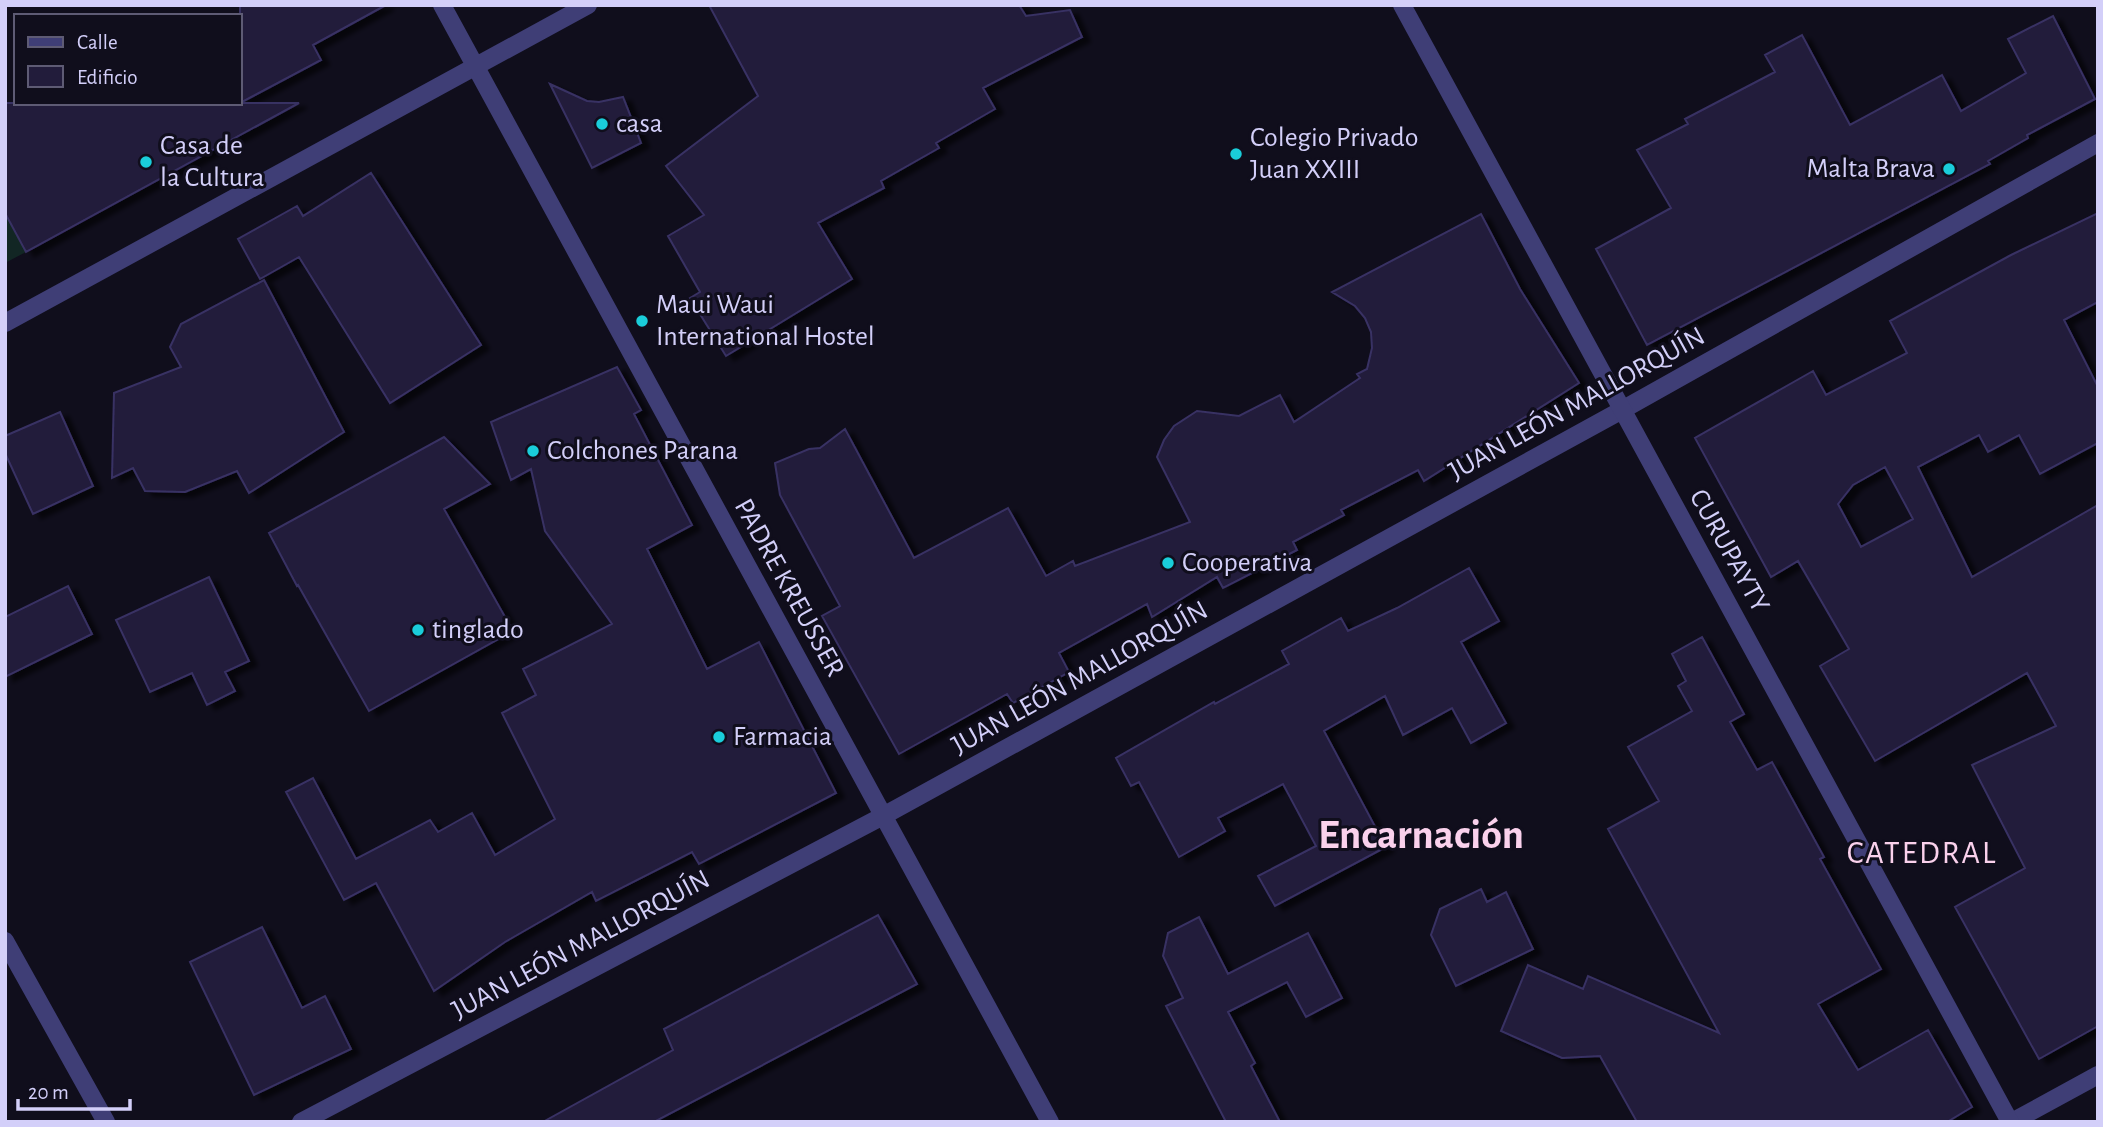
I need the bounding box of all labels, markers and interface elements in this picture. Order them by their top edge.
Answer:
legend [14,14,242,105]
text: Calle [77,32,118,53]
text: Edificio [77,67,138,88]
place label: casa [616,110,663,138]
marker: casa [594,116,610,132]
place label: Colegio Privado Juan XXIII [1250,124,1419,184]
place label: Casa de la Cultura [160,132,265,192]
marker: Colegio Privado Juan XXIII [1228,146,1244,162]
marker: Casa de la Cultura [138,154,154,170]
place label: Malta Brava [1806,155,1935,183]
marker: Malta Brava [1941,161,1957,177]
place label: Maui Waui International Hostel [656,291,875,351]
marker: Maui Waui International Hostel [634,313,650,329]
street label: JUAN LEÓN MALLORQUÍN [1443,319,1710,486]
place label: Colchones Parana [547,437,738,465]
marker: Colchones Parana [525,443,541,459]
street label: CURUPAYTY [1684,485,1774,617]
street label: PADRE KREUSSER [729,494,849,682]
place label: Cooperativa [1182,549,1312,577]
marker: Cooperativa [1160,555,1176,571]
street label: JUAN LEÓN MALLORQUÍN [946,593,1213,760]
place label: tinglado [432,616,524,644]
marker: tinglado [410,622,426,638]
place label: Farmacia [733,723,832,751]
marker: Farmacia [711,729,727,745]
district label: Encarnación [1318,814,1524,856]
district label: CATEDRAL [1847,837,1997,869]
street label: JUAN LEÓN MALLORQUÍN [446,862,715,1025]
scale bar [18,1068,130,1112]
text: 20 m [28,1082,69,1103]

